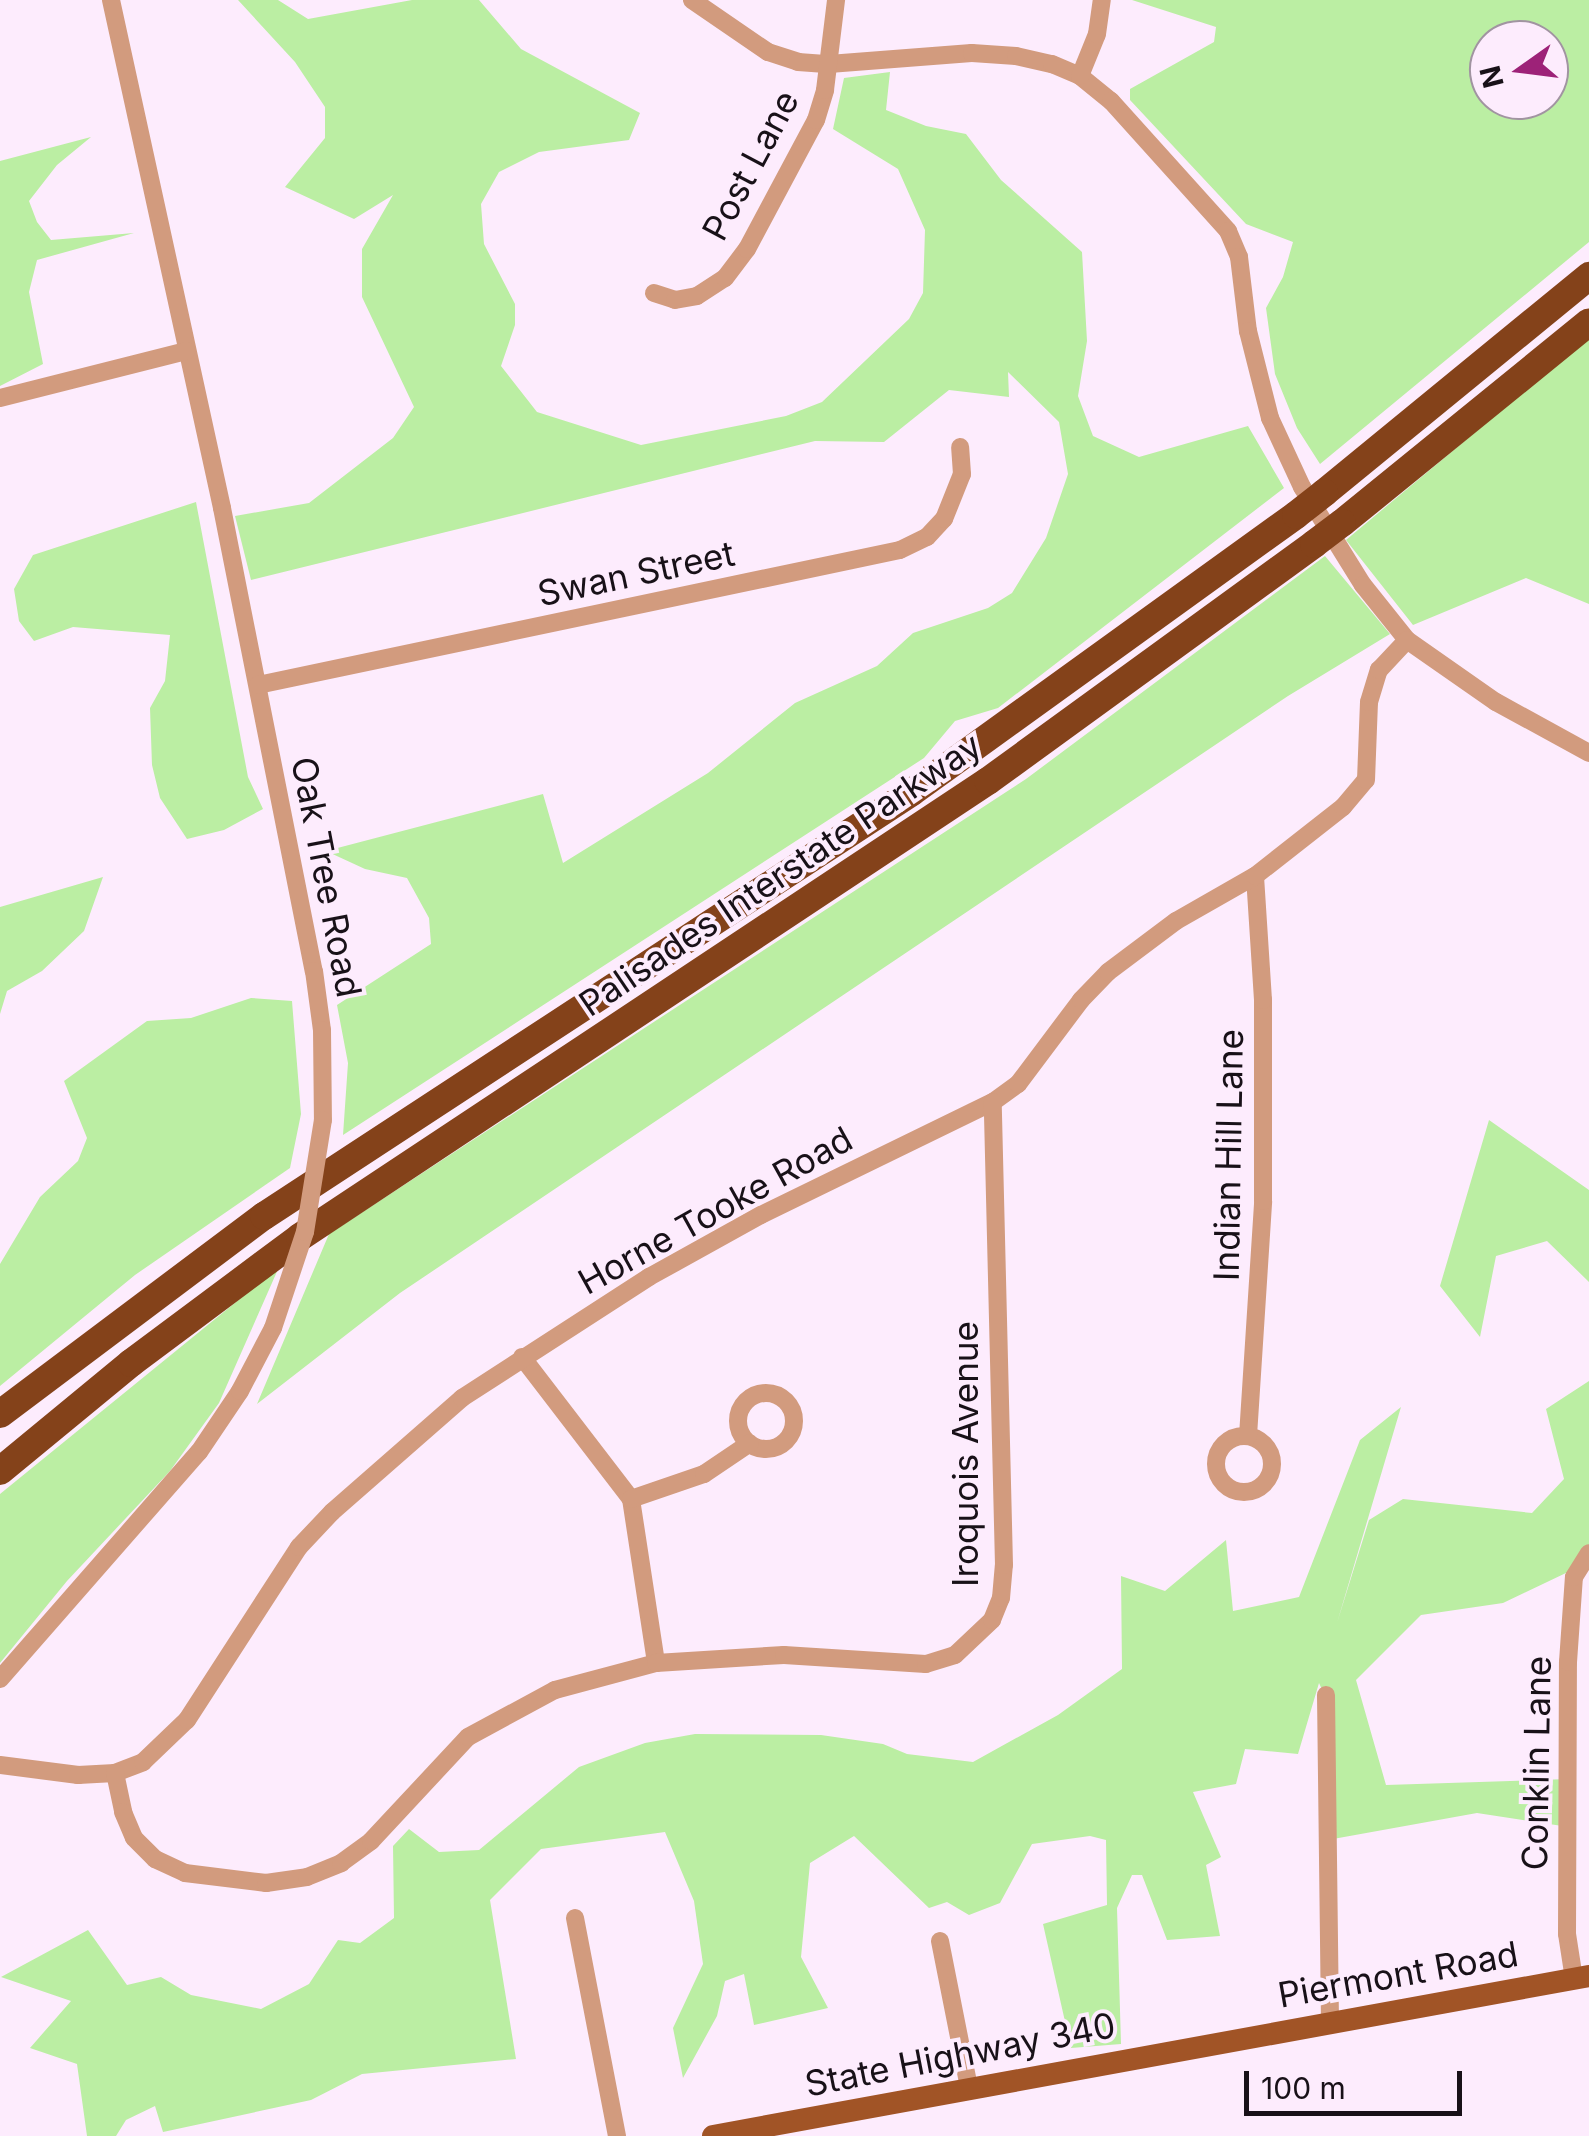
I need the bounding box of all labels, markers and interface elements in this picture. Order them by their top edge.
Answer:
north arrow [1469,20,1569,120]
text: N [1473,62,1511,91]
street label: Post Lane [693,83,807,247]
street label: Swan Street [534,532,738,614]
street label: Palisades Interstate Parkway [571,724,989,1024]
street label: Oak Tree Road [283,753,371,1001]
street label: Indian Hill Lane [1205,1029,1251,1281]
street label: Horne Tooke Road [571,1117,859,1303]
street label: Iroquois Avenue [944,1321,986,1587]
street label: Conklin Lane [1513,1655,1559,1871]
street label: Piermont Road [1275,1932,1521,2016]
street label: State Highway 340 [801,2003,1119,2105]
scale bar [1249,2051,1466,2113]
text: 100 m [1261,2070,1346,2106]

